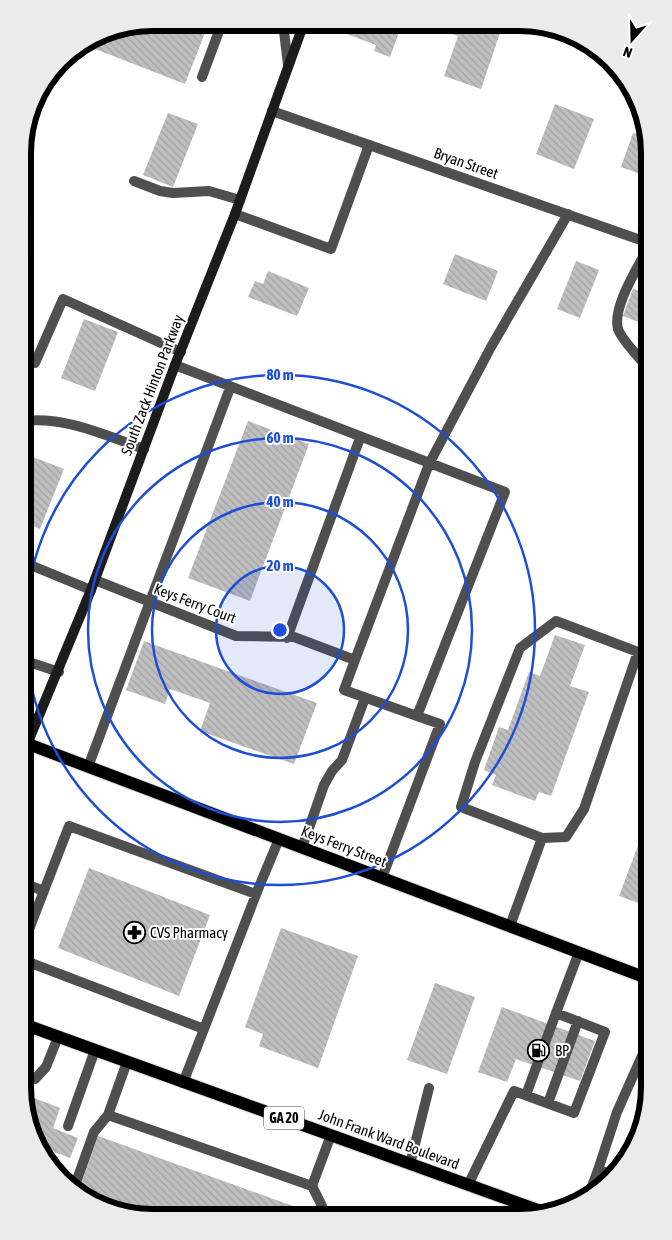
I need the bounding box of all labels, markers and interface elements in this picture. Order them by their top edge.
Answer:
north arrow [607,15,657,65]
text: N [621,43,634,61]
street label: Bryan Street [432,144,500,182]
street label: South Zack Hinton Parkway [117,312,187,458]
text: 80 m [267,366,294,383]
text: 60 m [267,429,294,446]
text: 40 m [266,493,294,510]
text: 20 m [267,557,294,574]
street label: Keys Ferry Court [152,580,238,626]
centre of rings [271,621,289,639]
street label: Keys Ferry Street [299,822,389,870]
pharmacy icon: CVS Pharmacy [122,920,146,944]
place label: CVS Pharmacy [150,924,228,941]
fuel station icon: BP [527,1038,551,1062]
place label: BP [555,1042,569,1059]
road number: GA 20 [264,1106,304,1130]
street label: John Frank Ward Boulevard [316,1106,462,1172]

